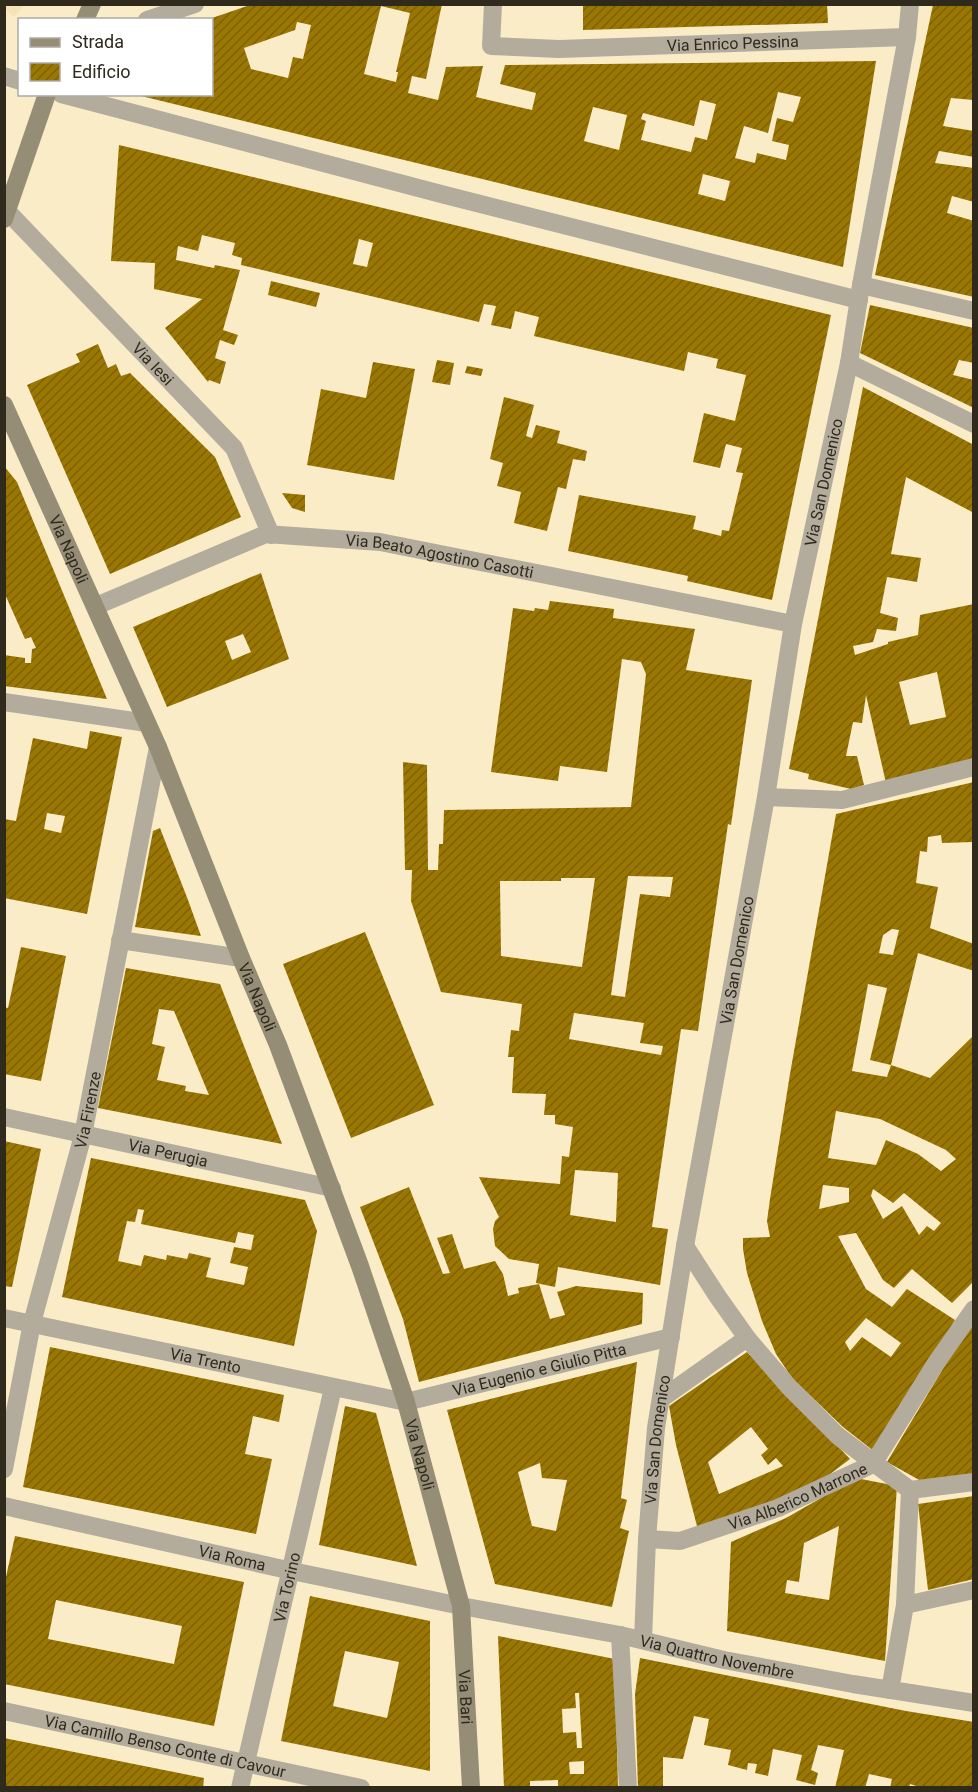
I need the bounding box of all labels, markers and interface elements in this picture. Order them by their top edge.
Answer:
legend [18,18,213,96]
text: Strada [72,31,124,52]
street label: Via Enrico Pessina [667,31,799,55]
text: Edificio [72,61,131,82]
street label: Via Iesi [128,338,178,389]
street label: Via San Domenico [800,417,846,548]
street label: Via Napoli [45,512,92,586]
street label: Via Beato Agostino Casotti [345,530,535,582]
street label: Via San Domenico [716,895,757,1026]
street label: Via Napoli [235,960,280,1034]
street label: Via Firenze [70,1070,105,1151]
street label: Via Perugia [127,1135,210,1170]
street label: Via Eugenio e Giulio Pitta [451,1339,628,1400]
street label: Via Trento [168,1343,243,1377]
street label: Via San Domenico [640,1374,674,1505]
street label: Via Napoli [402,1417,439,1492]
street label: Via Alberico Marrone [726,1459,870,1534]
street label: Via Roma [197,1541,268,1574]
street label: Via Torino [269,1550,304,1624]
street label: Via Quattro Novembre [638,1631,796,1682]
street label: Via Bari [455,1669,477,1725]
street label: Via Camillo Benso Conte di Cavour [43,1711,288,1781]

